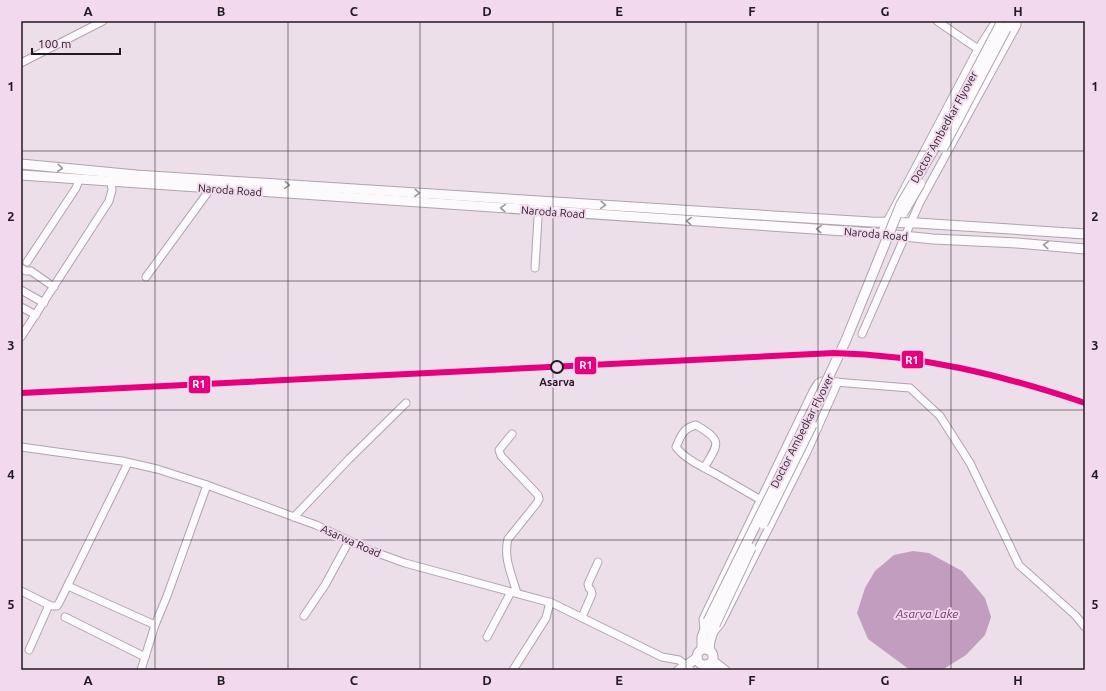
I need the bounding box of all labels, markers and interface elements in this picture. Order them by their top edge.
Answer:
text: A [83,4,93,18]
text: B [217,4,226,18]
text: C [350,4,359,18]
text: D [482,4,492,18]
text: E [615,4,623,18]
text: F [748,4,756,18]
text: G [881,4,890,18]
text: H [1013,4,1023,18]
scale bar [32,30,120,56]
text: 100 m [38,37,71,50]
street label: Doctor Ambedkar Flyover [908,68,980,185]
text: 1 [7,79,15,93]
text: 1 [1091,79,1099,93]
one-way arrow [57,163,63,172]
one-way arrow [284,180,290,189]
street label: Naroda Road [198,182,262,198]
one-way arrow [414,189,420,197]
one-way arrow [600,201,606,209]
one-way arrow [500,204,506,213]
street label: Naroda Road [521,204,585,220]
text: 2 [7,209,15,223]
text: 2 [1091,209,1099,223]
one-way arrow [686,216,692,225]
one-way arrow [816,225,822,234]
street label: Naroda Road [844,225,908,243]
one-way arrow [1043,241,1049,250]
text: 3 [7,338,15,352]
text: 3 [1091,338,1099,352]
line badge: R1 [901,350,924,369]
text: R1 [905,354,919,366]
line badge: R1 [574,356,597,375]
text: R1 [579,359,593,371]
marker: Asarva [550,360,564,374]
street label: Doctor Ambedkar Flyover [768,371,836,490]
line badge: R1 [188,375,211,394]
place label: Asarva [539,376,575,388]
text: R1 [192,378,206,390]
text: 4 [7,467,15,481]
text: 4 [1091,467,1099,481]
street label: Asarwa Road [319,522,383,560]
text: 5 [7,597,15,611]
text: 5 [1091,597,1099,611]
water label: Asarva Lake [895,607,958,620]
text: A [83,673,93,687]
text: B [217,673,226,687]
text: C [350,673,359,687]
text: D [482,673,492,687]
text: E [615,673,623,687]
text: F [748,673,756,687]
text: G [881,673,890,687]
text: H [1013,673,1023,687]

